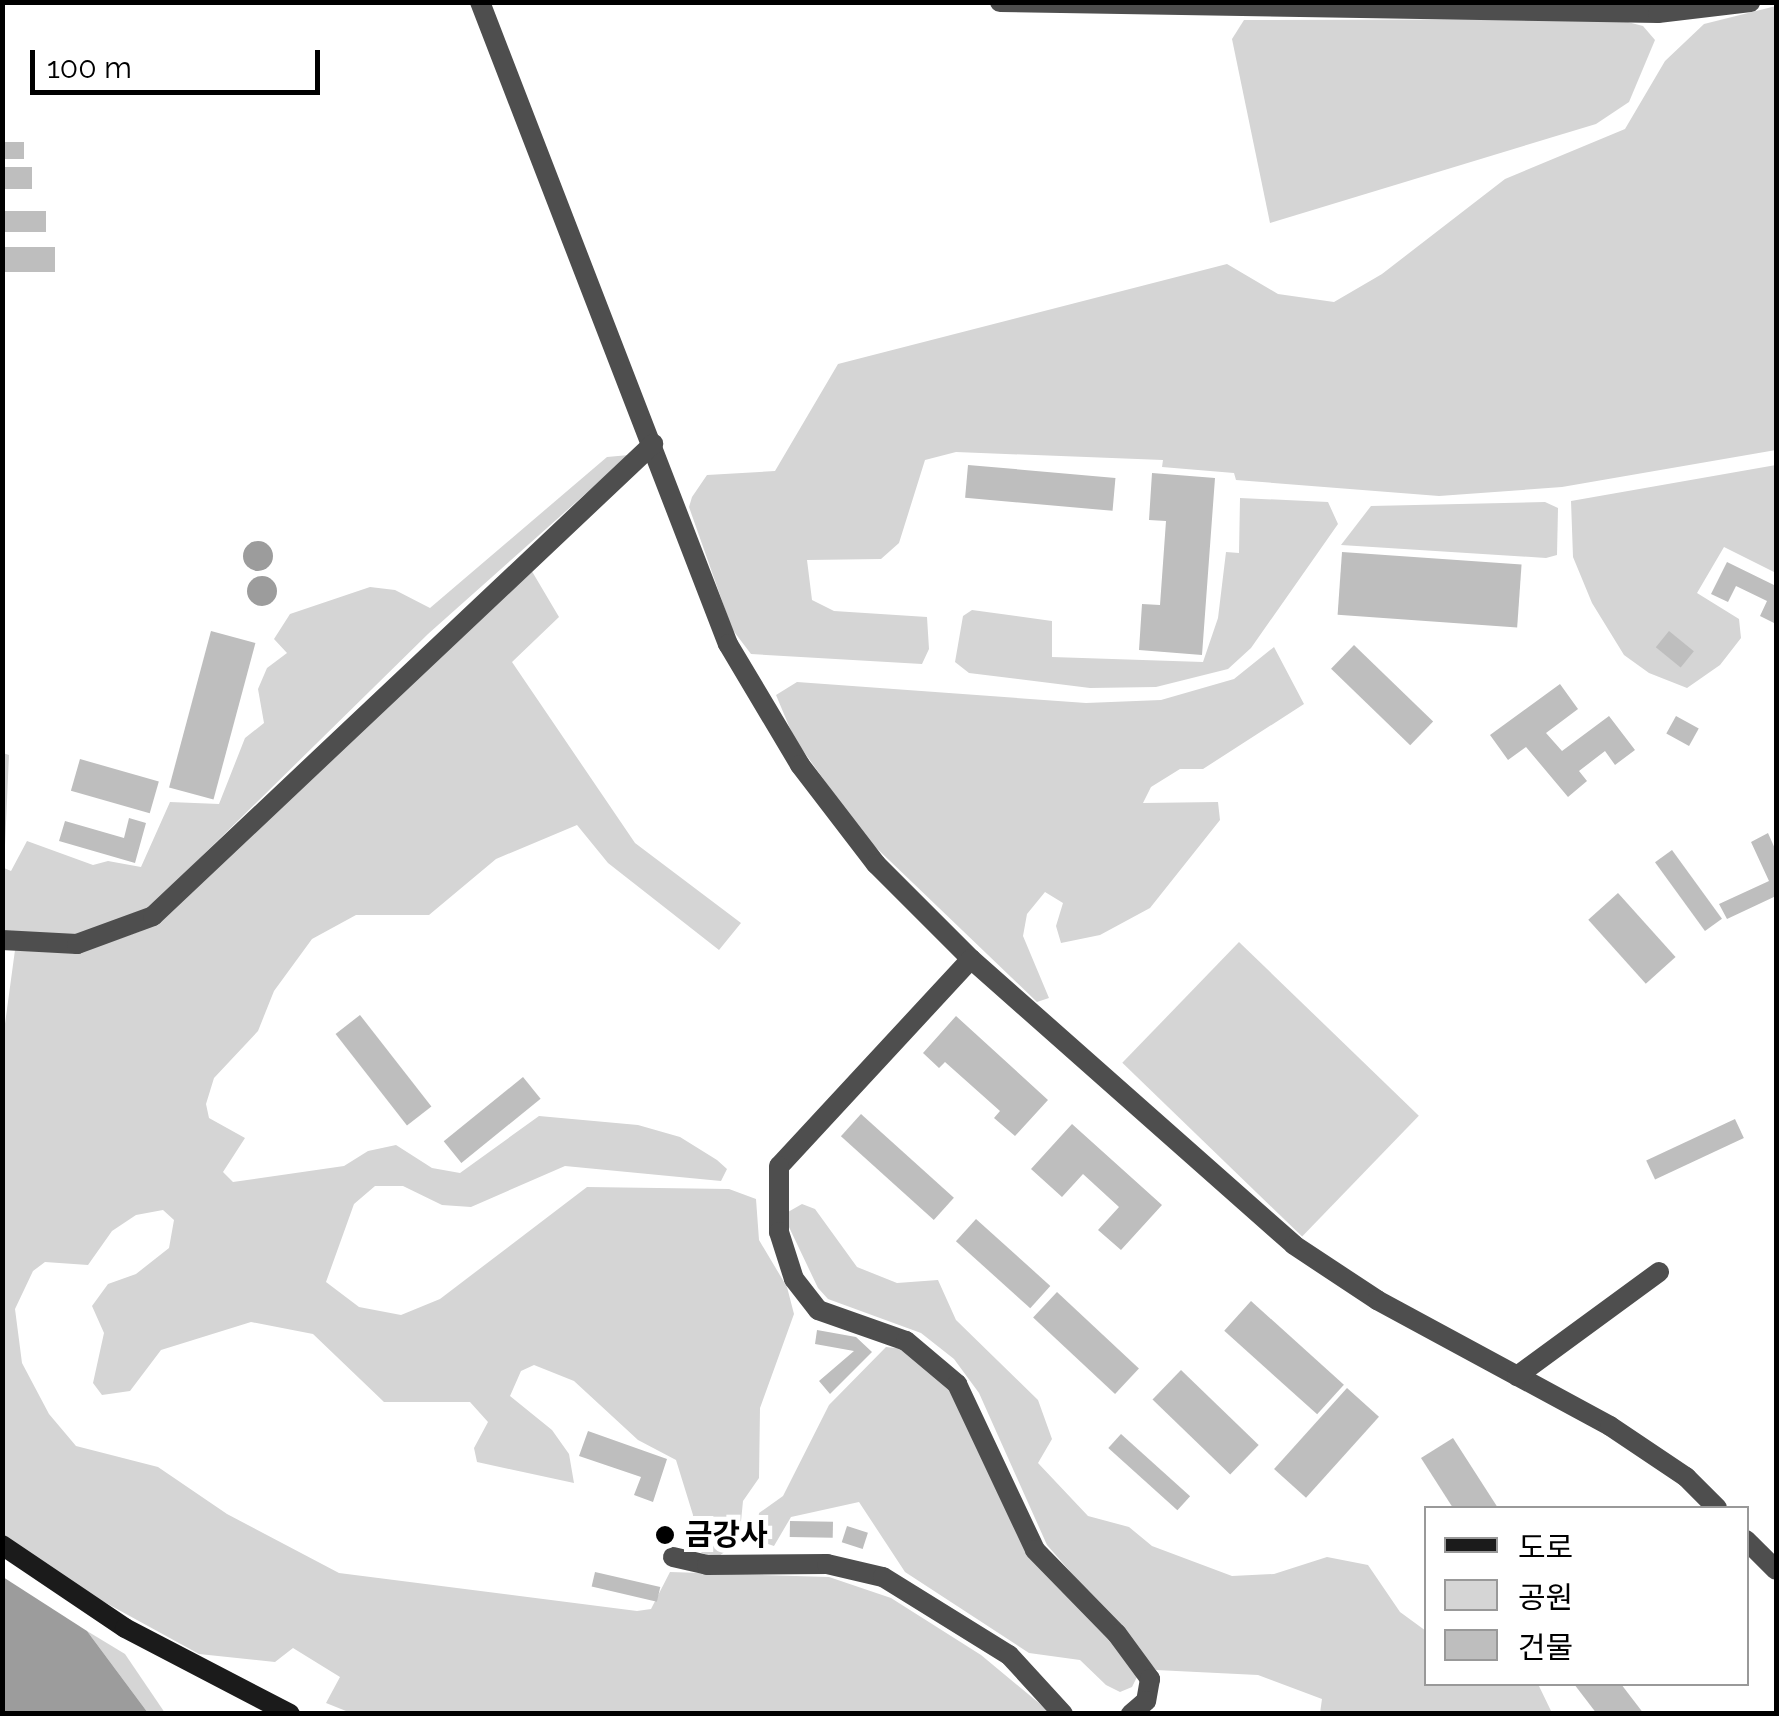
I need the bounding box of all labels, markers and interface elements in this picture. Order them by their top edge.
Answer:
scale bar [35,30,325,92]
text: 100 m [47,50,132,85]
legend [1424,1506,1749,1686]
place label: 금강사 [685,1517,768,1553]
marker: 금강사 [654,1524,676,1546]
text: 도로 [1518,1530,1573,1565]
text: 공원 [1518,1580,1573,1615]
text: 건물 [1518,1630,1573,1665]

